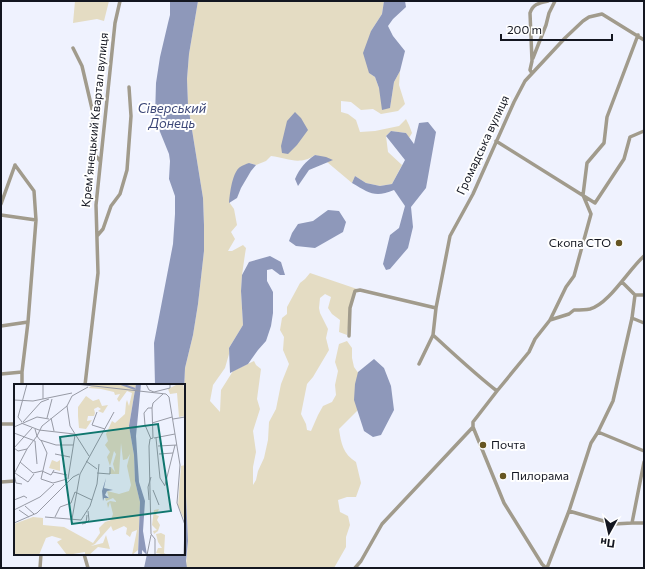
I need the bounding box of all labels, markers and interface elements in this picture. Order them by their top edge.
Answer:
scale bar [501,16,612,42]
text: 200 m [507,22,542,36]
street label: Крем’янецький Квартал вулиця [78,32,110,208]
street label: Громадська вулиця [453,93,511,196]
water label: Сіверський Донець [138,100,207,131]
place label: Скопа СТО [549,235,611,249]
marker: Скопа СТО [614,238,624,248]
inset map [14,384,185,555]
place label: Почта [491,437,525,451]
marker: Почта [478,440,488,450]
place label: Пилорама [511,468,569,482]
marker: Пилорама [498,471,508,481]
north arrow [589,513,629,553]
text: Пн [599,536,616,551]

